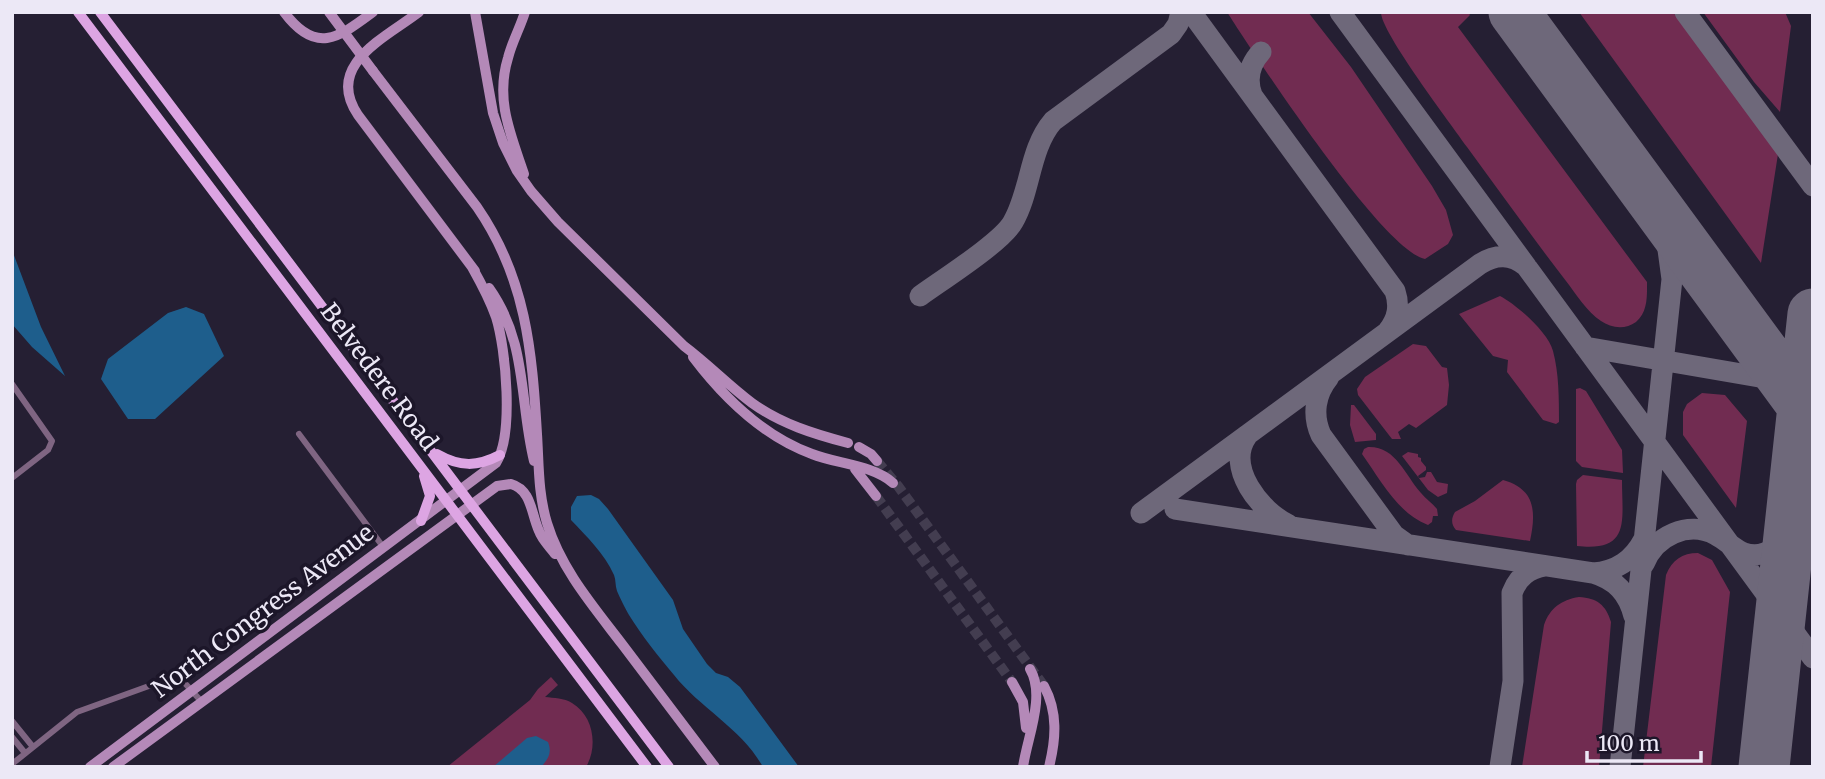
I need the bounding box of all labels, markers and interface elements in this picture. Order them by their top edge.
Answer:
street label: Belvedere Road [314,297,445,457]
street label: North Congress Avenue [146,517,380,704]
scale bar [1587,720,1701,764]
text: 100 m [1598,730,1660,757]

